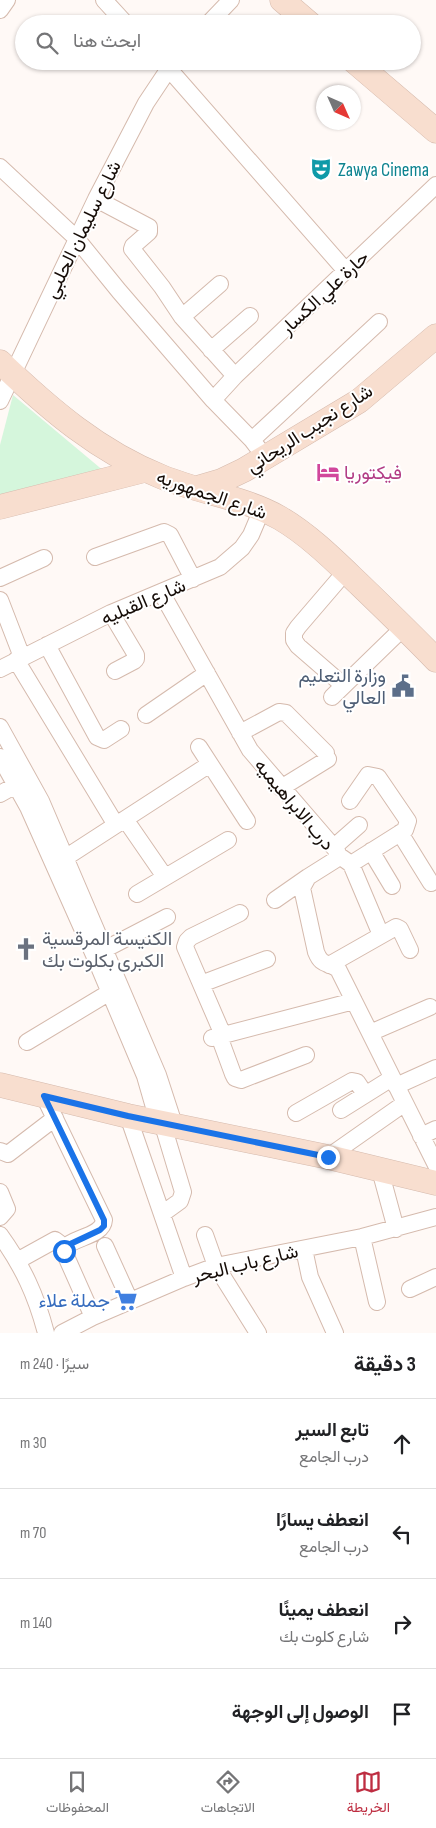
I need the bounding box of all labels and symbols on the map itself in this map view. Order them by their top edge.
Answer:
north arrow [316,85,361,130]
theatre icon: Zawya Cinema [308,156,334,182]
street label: شارع سليمان الحلبي [40,157,129,304]
place label: Zawya Cinema [338,159,429,182]
street label: حارة علي الكسار [275,246,376,343]
street label: شارع نجيب الريحاني [242,380,379,481]
hotel icon: فيكتوريا [315,459,341,485]
place label: فيكتوريا [344,462,402,485]
street label: شارع الجمهوريه [153,466,270,525]
street label: شارع القبليه [98,574,189,631]
place label: وزارة التعليم العالي [299,665,386,713]
public building icon: وزارة التعليم العالي [390,673,416,699]
street label: درب الابراهيميه [249,754,339,856]
place label: الكنيسة المرقسية الكبرى بكلوت بك [42,928,172,973]
church icon: الكنيسة المرقسية الكبرى بكلوت بك [13,936,39,962]
route end [317,1146,340,1169]
route start [53,1240,76,1263]
street label: شارع باب البحر [189,1240,301,1289]
supermarket icon: جملة علاء [113,1287,139,1313]
place label: جملة علاء [38,1290,110,1313]

